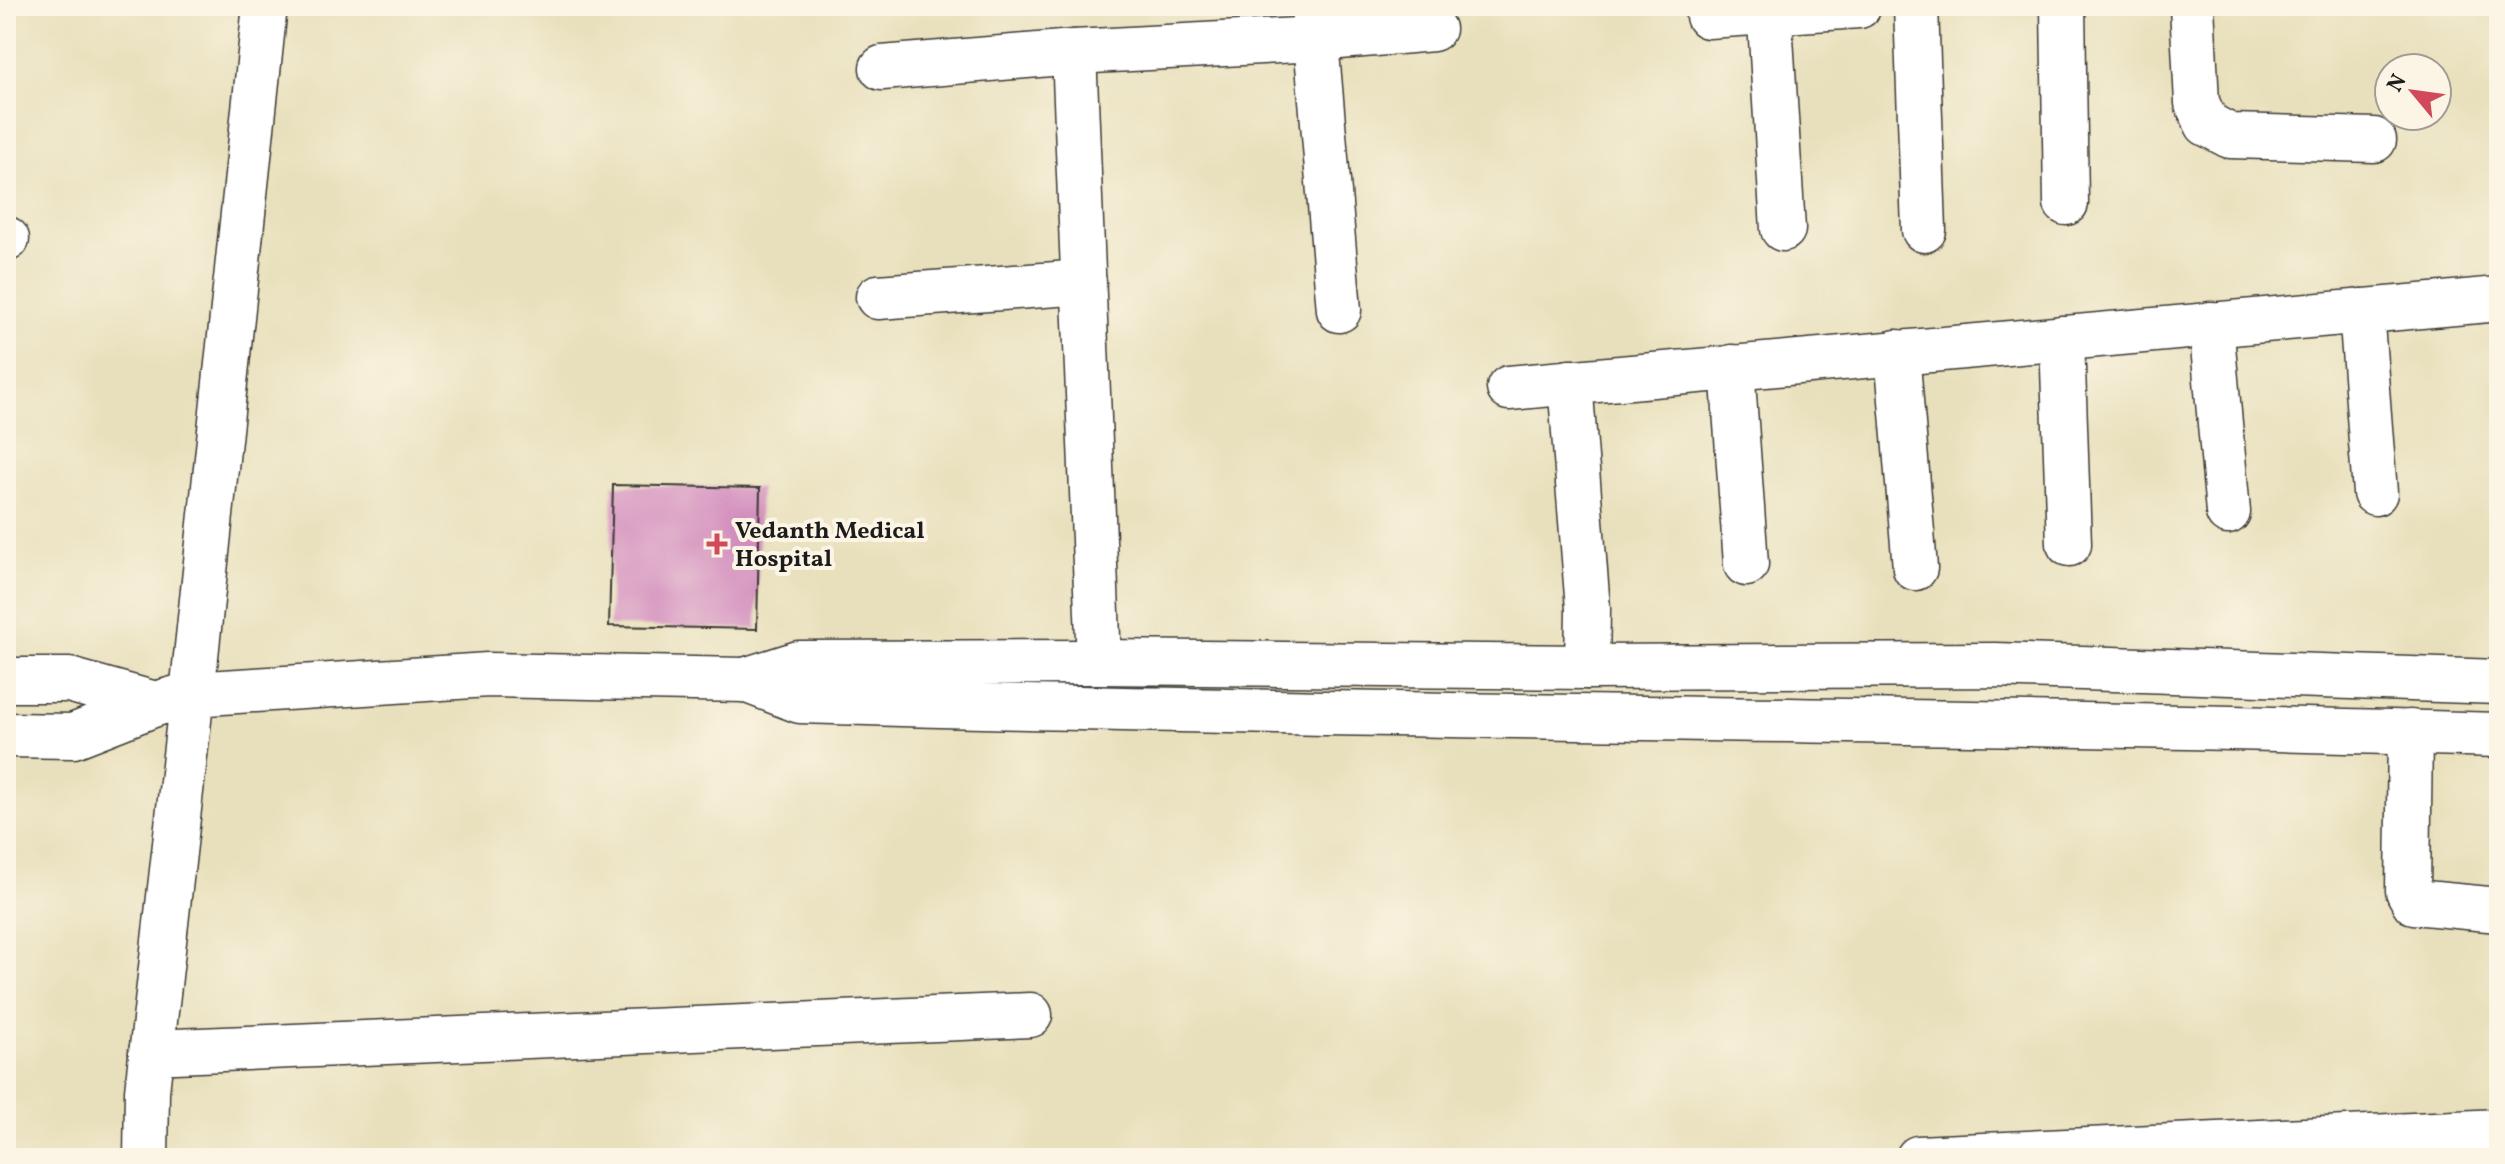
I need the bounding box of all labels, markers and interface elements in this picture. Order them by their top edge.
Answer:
north arrow [2373,52,2453,132]
text: N [2380,69,2415,98]
place label: Vedanth Medical Hospital [735,515,925,577]
marker: Vedanth Medical Hospital [706,533,728,555]

